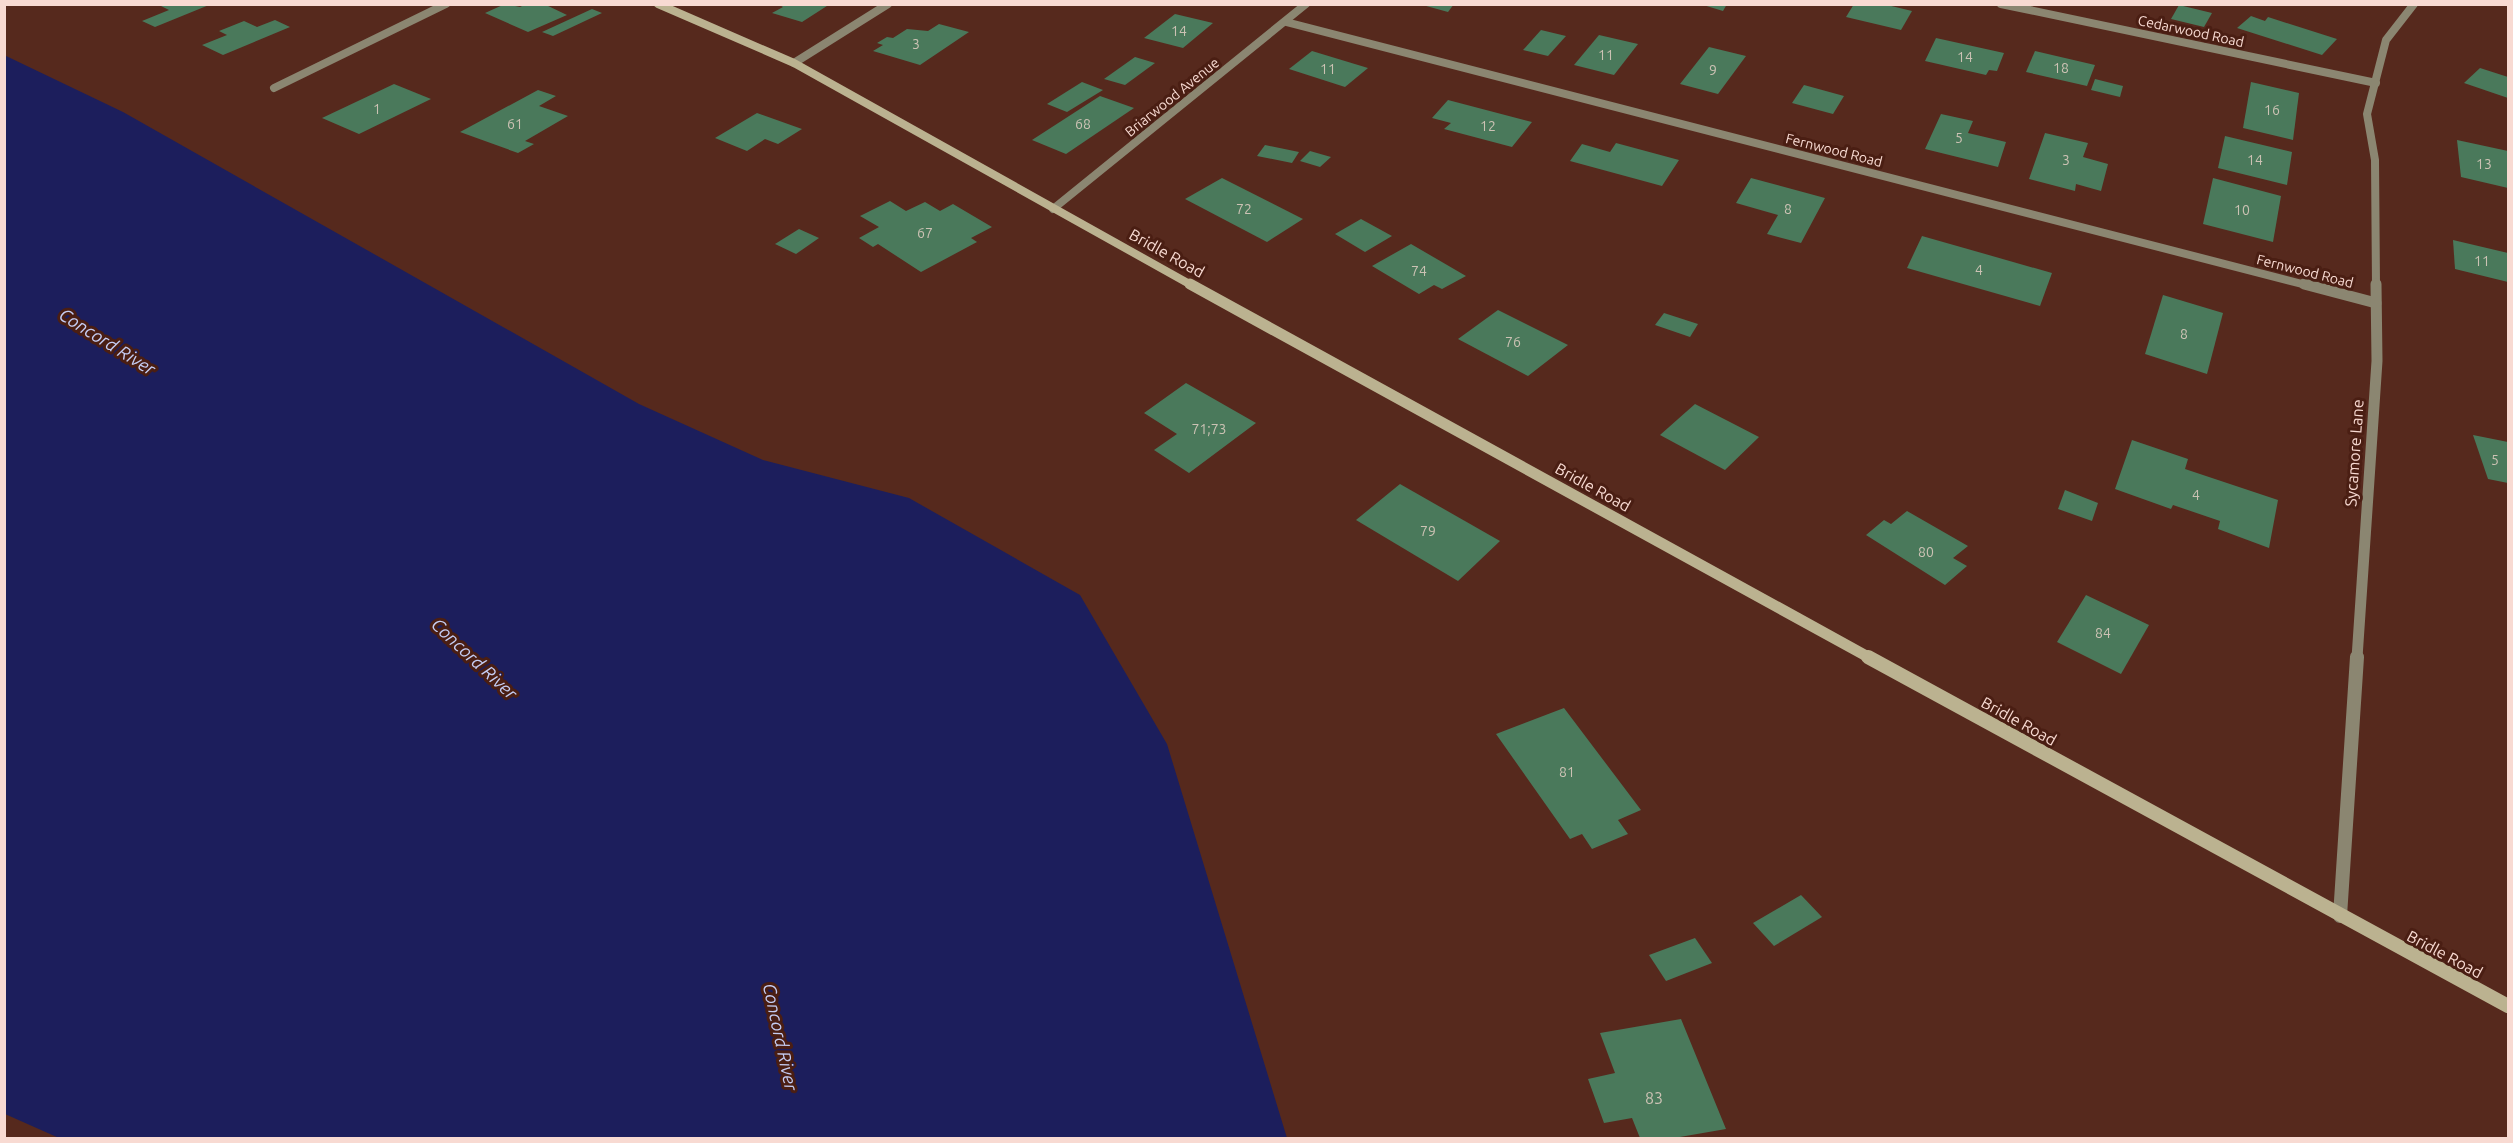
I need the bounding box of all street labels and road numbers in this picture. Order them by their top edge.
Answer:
street label: Cedarwood Road [2136,12,2246,50]
street label: Briarwood Avenue [1122,54,1222,140]
street label: Fernwood Road [1784,130,1884,170]
street label: Bridle Road [1126,225,1208,281]
street label: Fernwood Road [2255,251,2355,291]
street label: Sycamore Lane [2341,399,2367,507]
street label: Bridle Road [1552,459,1634,515]
street label: Bridle Road [1978,693,2060,749]
street label: Bridle Road [2404,927,2486,981]

